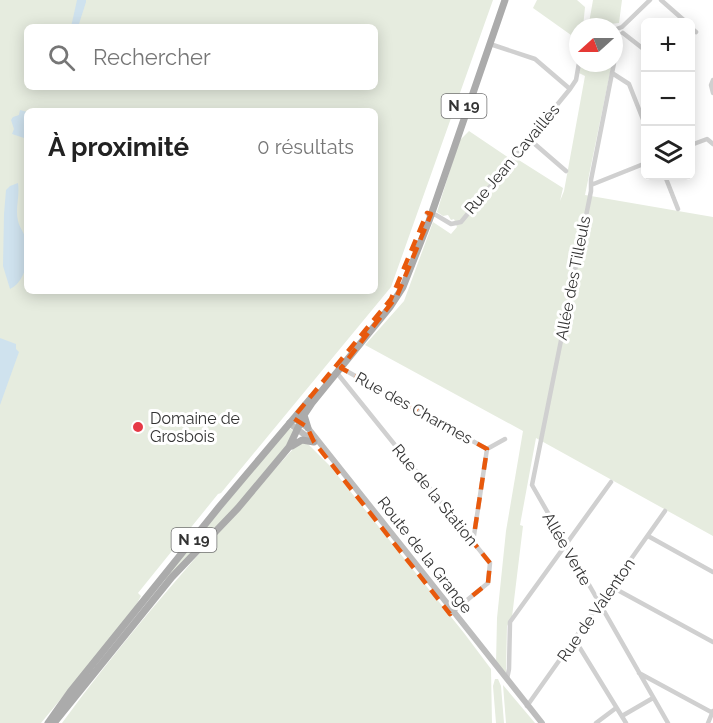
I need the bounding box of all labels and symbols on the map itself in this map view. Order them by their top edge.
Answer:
north arrow [569,18,623,72]
road number: N 19 [442,94,486,118]
street label: Rue Jean Cavaillès [460,100,564,218]
street label: Allée des Tilleuls [552,214,594,342]
street label: Rue des Charmes [352,368,476,448]
place label: Domaine de Grosbois [150,409,240,446]
marker: Domaine de Grosbois [131,420,145,434]
street label: Rue de la Station [388,440,482,550]
street label: Route de la Grange [374,493,476,617]
street label: Allée Verte [538,509,596,589]
road number: N 19 [172,528,216,552]
street label: Rue de Valenton [553,555,639,665]

